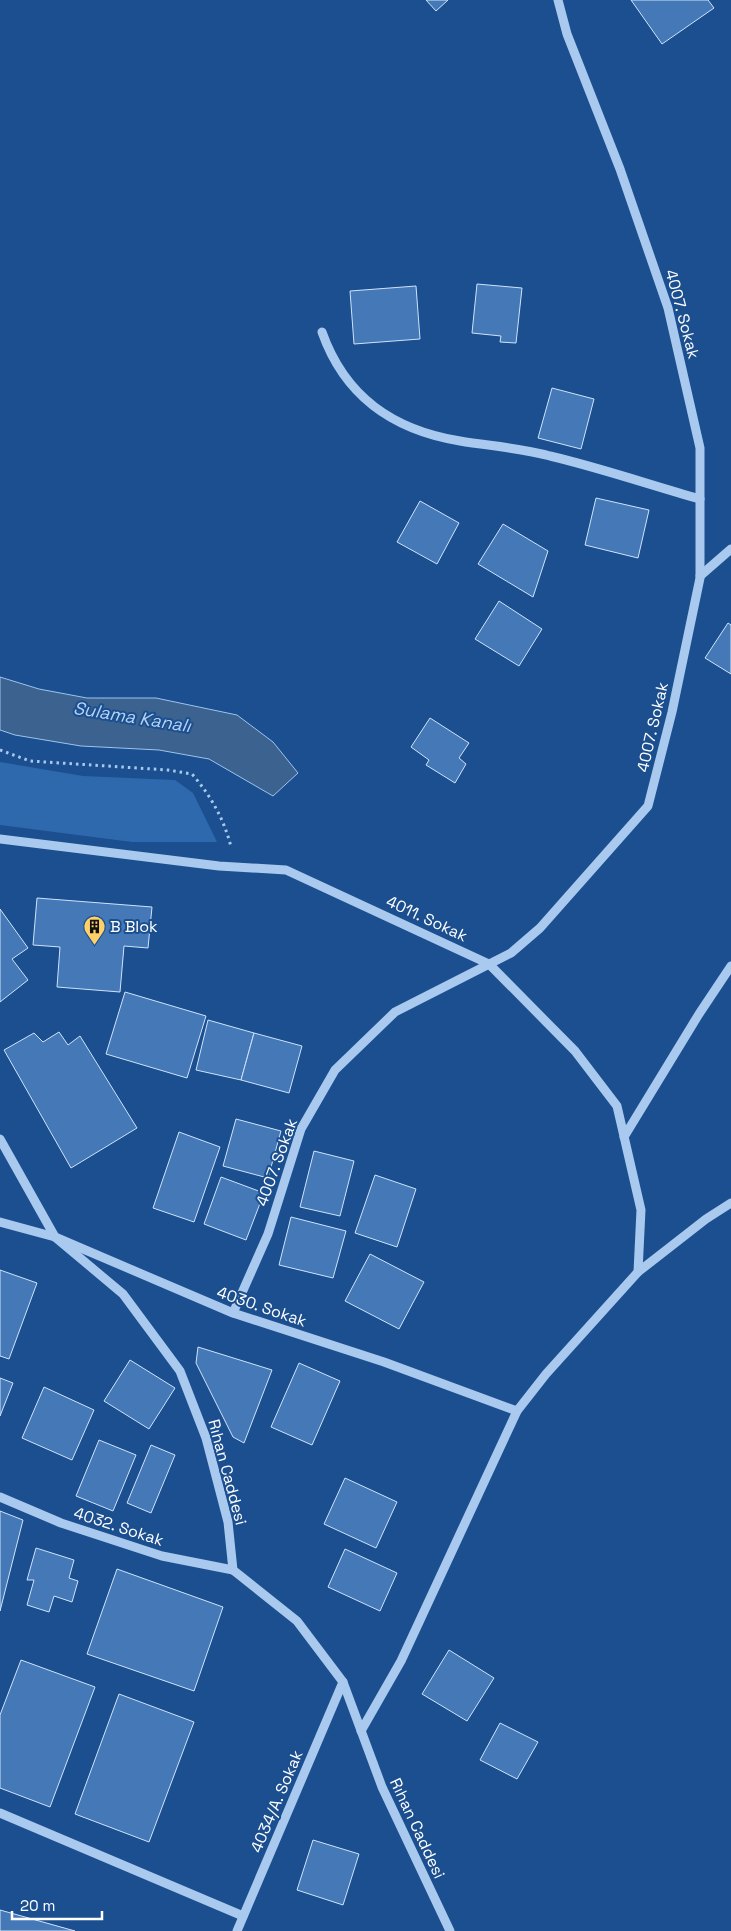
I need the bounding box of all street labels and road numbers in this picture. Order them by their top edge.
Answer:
street label: 4007. Sokak [661,267,705,362]
street label: 4007. Sokak [632,680,673,774]
street label: 4011. Sokak [383,891,471,947]
street label: 4007. Sokak [251,1115,302,1209]
street label: 4030. Sokak [214,1281,310,1332]
street label: Rıhan Caddesi [203,1417,252,1527]
street label: 4032. Sokak [71,1502,167,1551]
street label: 4034/A. Sokak [245,1746,308,1856]
street label: Rıhan Caddesi [385,1775,450,1882]

